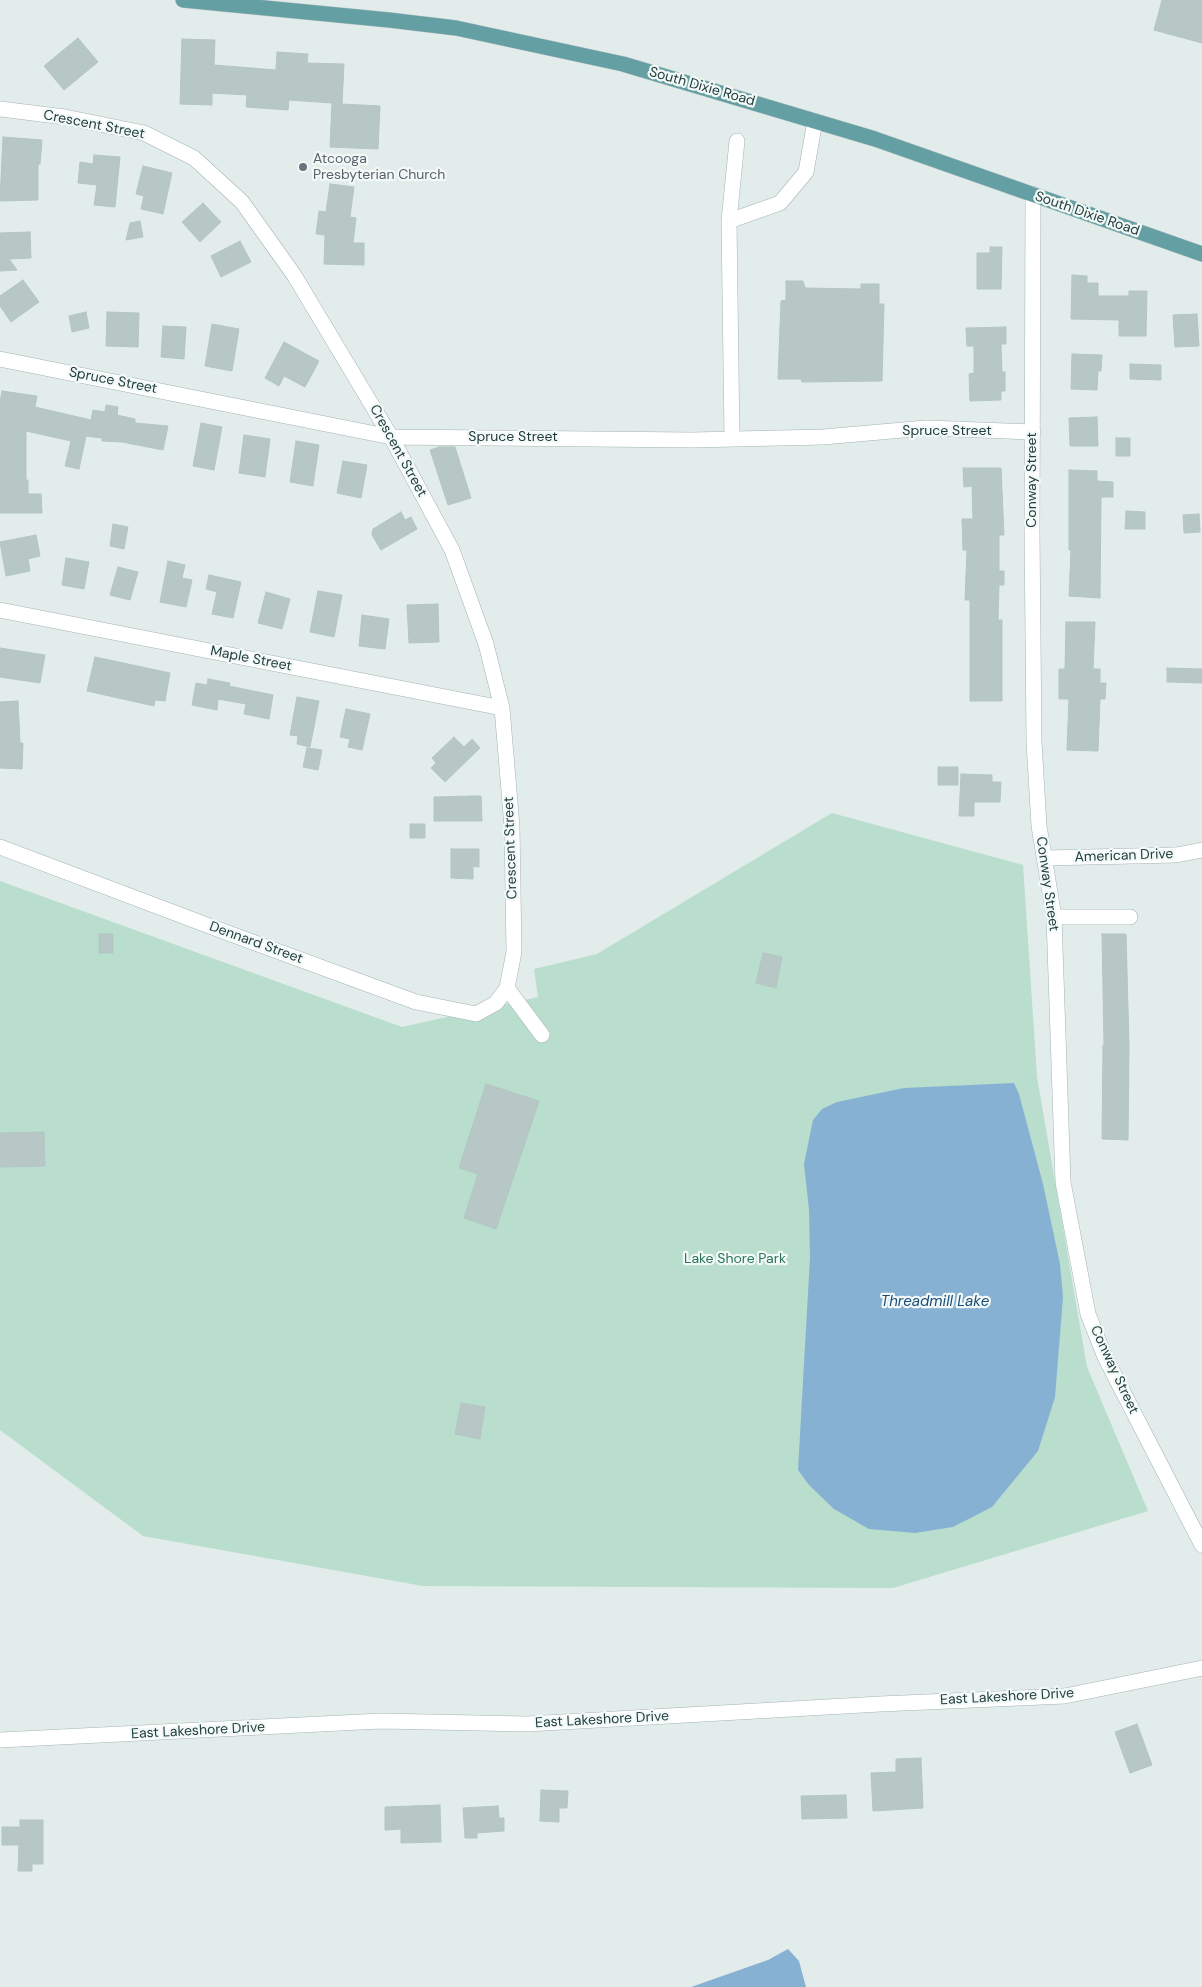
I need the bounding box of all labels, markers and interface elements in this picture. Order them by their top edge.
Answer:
street label: South Dixie Road [647,64,757,110]
street label: Crescent Street [42,107,146,143]
place label: Atcooga Presbyterian Church [313,151,445,184]
marker: Atcooga Presbyterian Church [297,161,309,173]
street label: South Dixie Road [1033,188,1141,240]
street label: Spruce Street [67,364,159,398]
street label: Crescent Street [366,402,430,500]
street label: Spruce Street [902,423,992,439]
street label: Spruce Street [468,429,558,445]
street label: Conway Street [1024,432,1040,528]
street label: Maple Street [209,643,293,675]
street label: Crescent Street [501,796,521,900]
street label: Conway Street [1032,836,1062,932]
street label: American Drive [1074,846,1174,866]
street label: Dennard Street [207,918,305,968]
park label: Lake Shore Park [684,1251,786,1267]
water label: Threadmill Lake [881,1293,989,1311]
street label: Conway Street [1086,1323,1142,1417]
street label: East Lakeshore Drive [940,1685,1074,1709]
street label: East Lakeshore Drive [535,1708,669,1732]
street label: East Lakeshore Drive [131,1719,265,1743]

